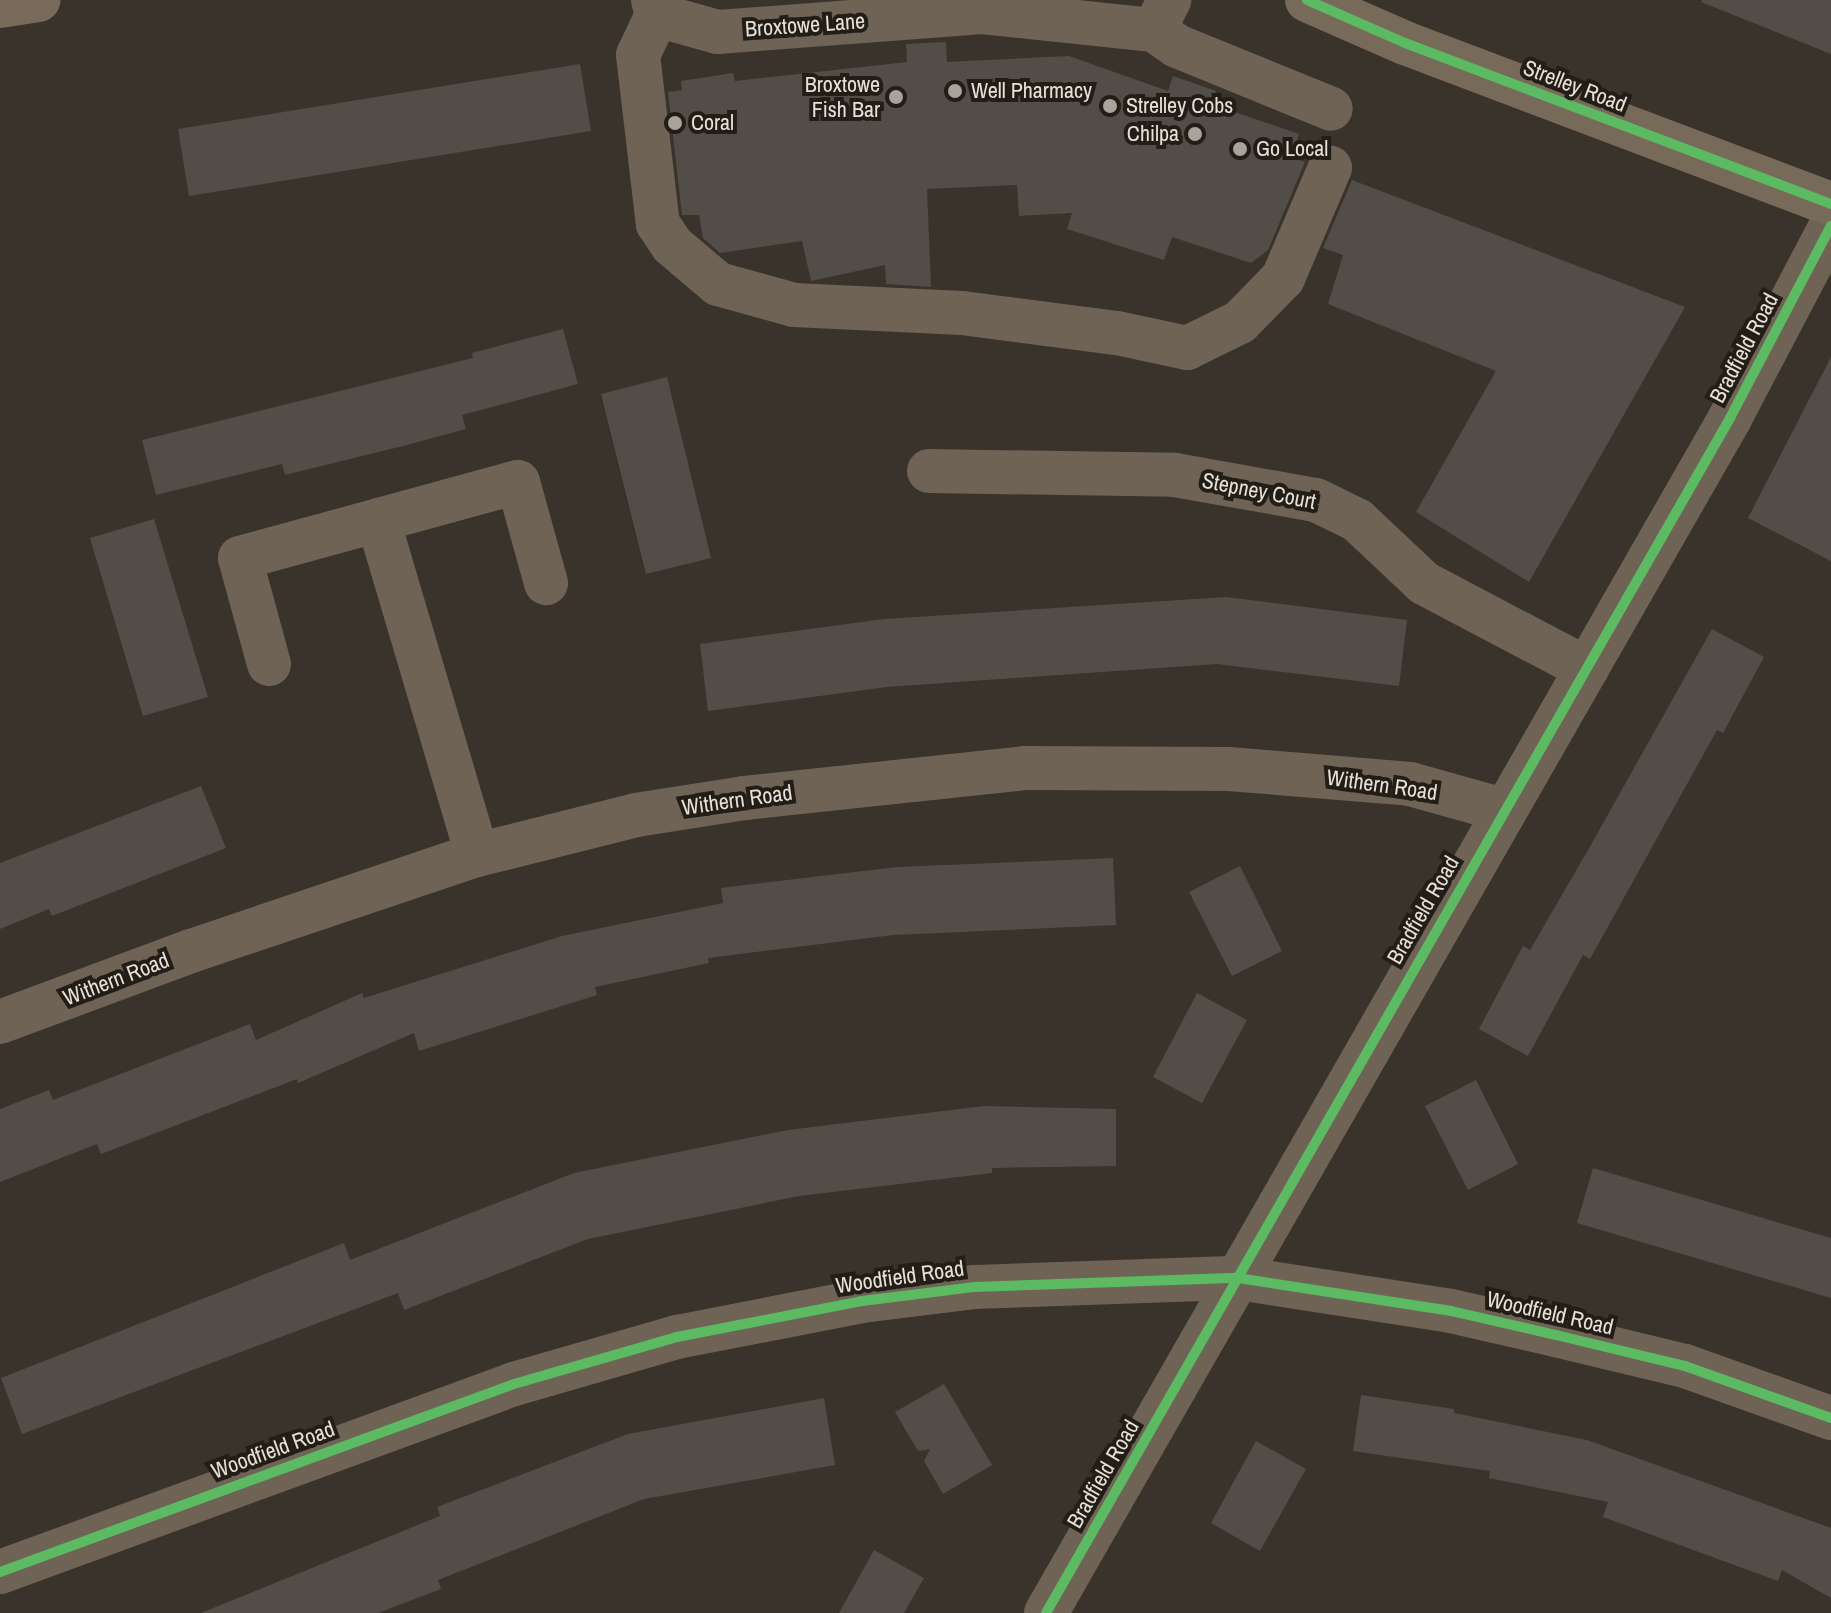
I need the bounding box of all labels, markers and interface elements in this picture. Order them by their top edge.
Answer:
street label: Broxtowe Lane [744,8,866,42]
street label: Strelley Road [1520,54,1630,118]
place label: Broxtowe Fish Bar [805,71,880,122]
place label: Well Pharmacy [971,78,1092,104]
marker: Well Pharmacy [946,82,964,100]
marker: Broxtowe Fish Bar [887,88,905,106]
place label: Strelley Cobs [1126,93,1233,119]
marker: Strelley Cobs [1101,97,1119,115]
place label: Coral [691,110,734,136]
marker: Coral [666,114,684,132]
place label: Chilpa [1127,121,1179,147]
marker: Chilpa [1186,125,1204,143]
place label: Go Local [1256,136,1328,162]
marker: Go Local [1231,140,1249,158]
street label: Bradfield Road [1704,289,1784,407]
street label: Stepney Court [1200,467,1318,515]
street label: Withern Road [1325,764,1439,806]
street label: Withern Road [680,779,794,821]
street label: Bradfield Road [1381,851,1465,969]
street label: Withern Road [59,947,173,1011]
street label: Woodfield Road [834,1255,966,1299]
street label: Woodfield Road [1484,1286,1616,1340]
street label: Bradfield Road [1061,1415,1145,1533]
street label: Woodfield Road [208,1416,338,1484]

